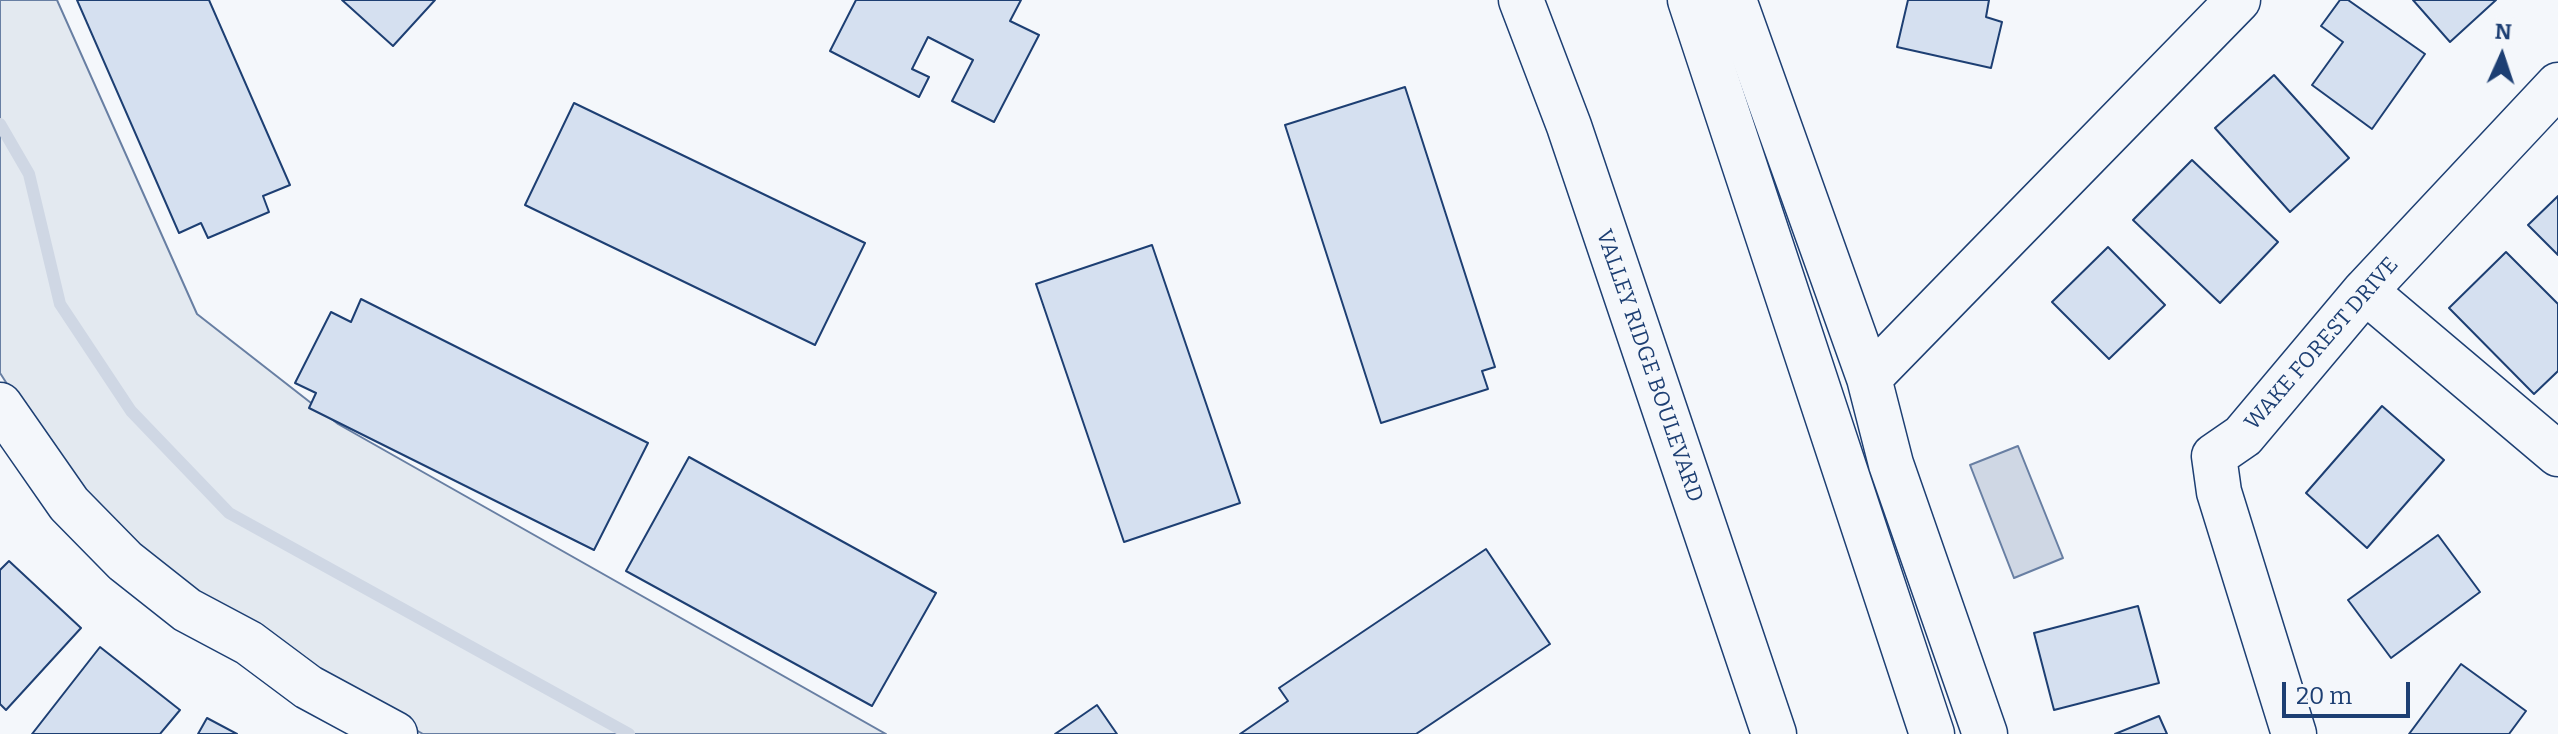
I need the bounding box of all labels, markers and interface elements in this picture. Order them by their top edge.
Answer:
north arrow [2462,16,2542,96]
text: N [2494,18,2512,45]
street label: VALLEY RIDGE BOULEVARD [1590,226,1708,506]
street label: WAKE FOREST DRIVE [2240,252,2404,436]
scale bar [2286,666,2414,716]
text: 20 m [2296,682,2352,710]

